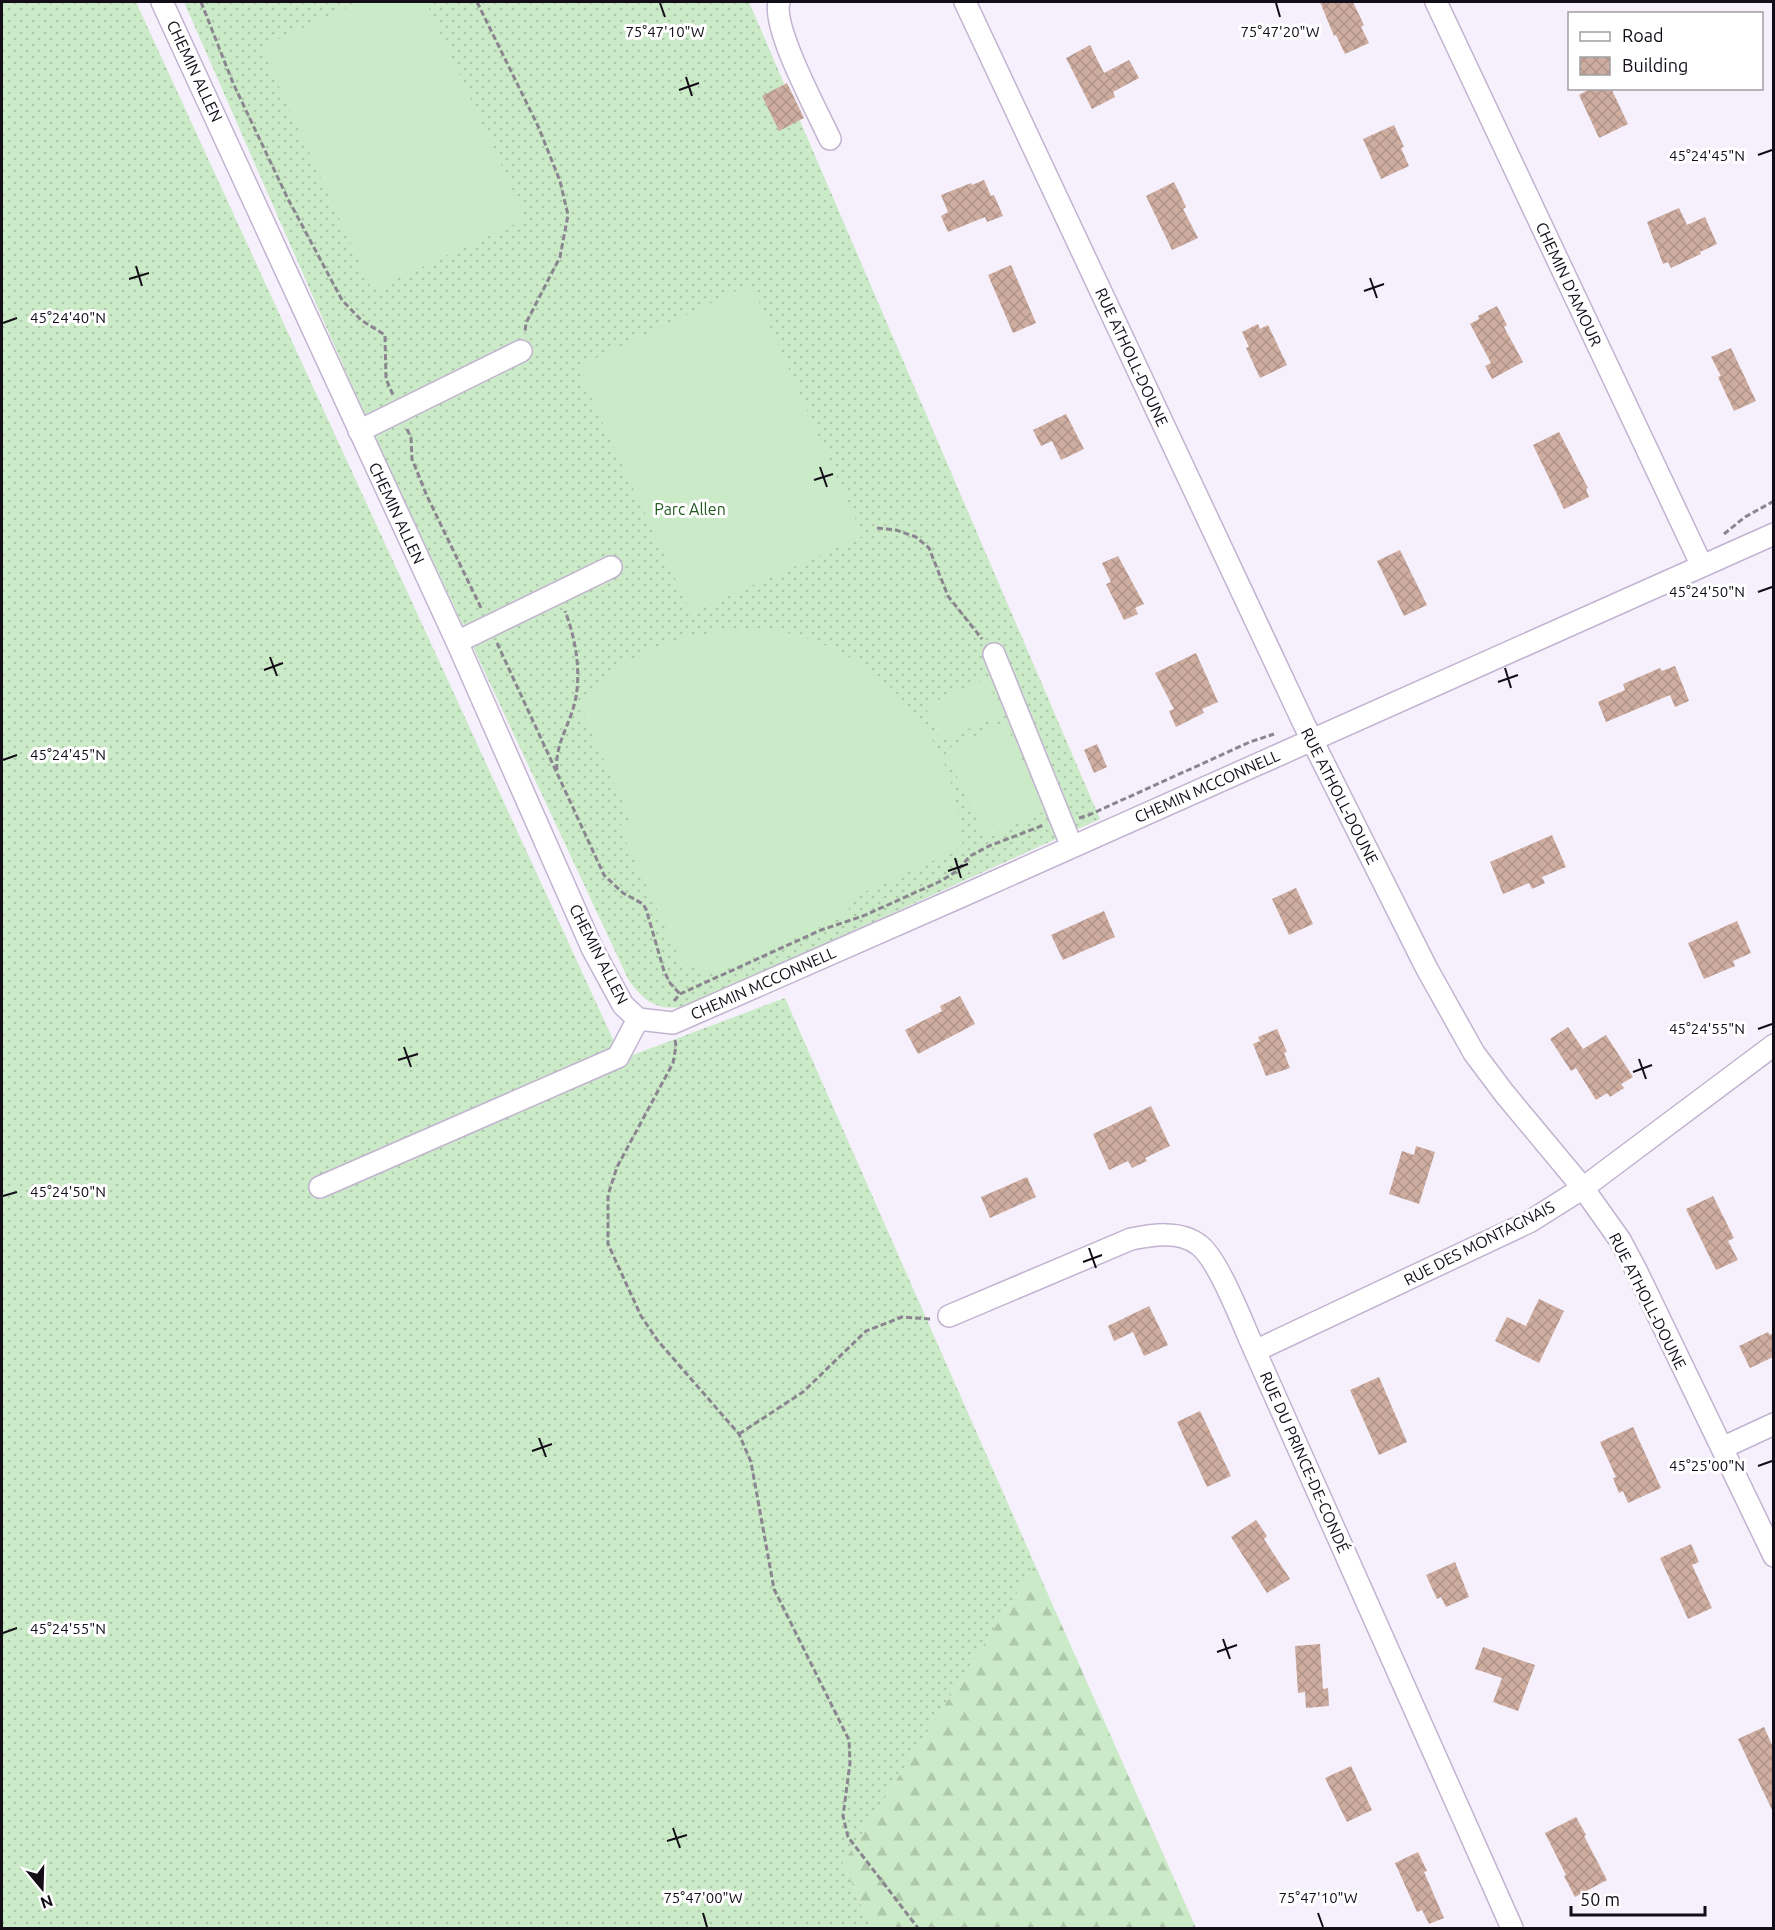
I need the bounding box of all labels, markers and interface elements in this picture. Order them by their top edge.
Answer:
legend [1568,12,1763,90]
street label: CHEMIN ALLEN [164,17,226,125]
text: 75°47'10"W [625,23,705,40]
text: 75°47'20"W [1240,23,1320,40]
text: Road [1622,25,1664,45]
text: Building [1622,55,1688,75]
text: 45°24'45"N [1669,147,1745,164]
street label: CHEMIN D'AMOUR [1532,219,1606,349]
street label: RUE ATHOLL-DOUNE [1092,285,1172,429]
text: 45°24'40"N [30,309,106,326]
street label: CHEMIN ALLEN [366,459,428,567]
park label: Parc Allen [654,500,726,518]
text: 45°24'50"N [1669,583,1745,600]
street label: RUE ATHOLL-DOUNE [1298,725,1382,867]
text: 45°24'45"N [30,746,106,763]
street label: CHEMIN MCCONNELL [1132,746,1282,826]
street label: CHEMIN ALLEN [566,901,632,1007]
street label: CHEMIN MCCONNELL [688,943,838,1023]
text: 45°24'55"N [1669,1020,1745,1037]
text: 45°24'50"N [30,1183,106,1200]
street label: RUE DES MONTAGNAIS [1401,1197,1557,1289]
street label: RUE ATHOLL-DOUNE [1606,1230,1690,1372]
street label: RUE DU PRINCE-DE-CONDÉ [1257,1368,1355,1555]
text: 45°25'00"N [1669,1457,1745,1474]
text: 45°24'55"N [30,1620,106,1637]
north arrow [12,1858,72,1918]
scale bar [1571,1879,1704,1917]
text: 75°47'00"W [663,1889,743,1906]
text: 75°47'10"W [1278,1889,1358,1906]
text: 50 m [1580,1889,1620,1909]
text: N [38,1892,55,1913]

